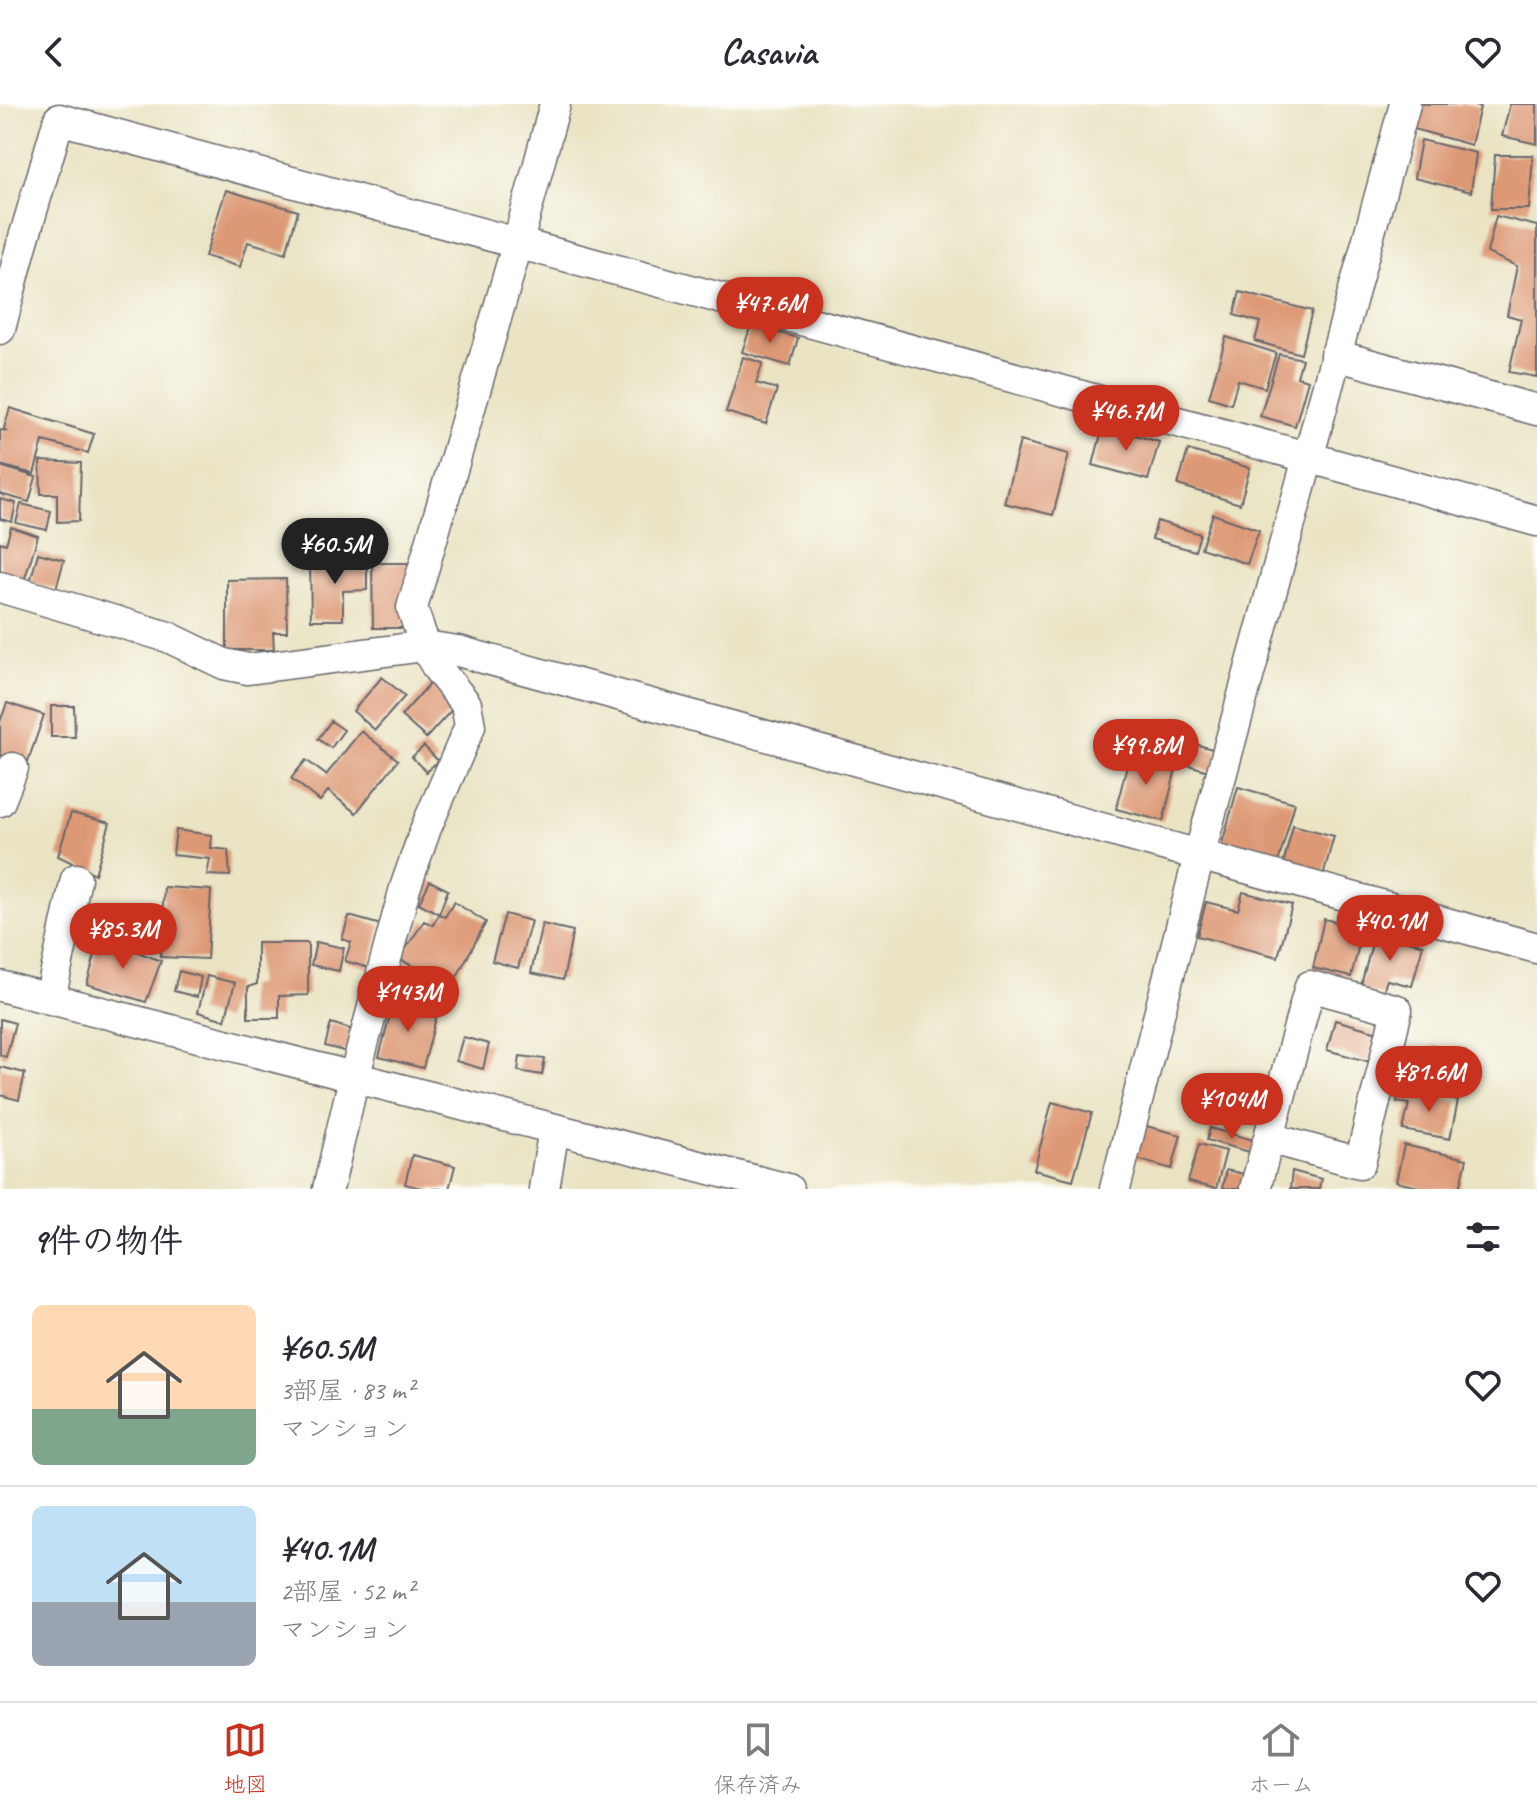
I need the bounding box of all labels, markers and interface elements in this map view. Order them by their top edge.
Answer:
text: Casavia [721,29,816,75]
icon: back [32,30,76,74]
icon: heart [1461,30,1505,74]
pin: ¥47.6M [705,277,835,345]
text: ¥47.6M [734,286,806,319]
pin: ¥46.7M [1061,385,1191,453]
text: ¥46.7M [1090,394,1162,427]
pin: ¥60.5M [270,518,400,586]
text: ¥60.5M [299,527,371,560]
pin: ¥99.8M [1081,719,1211,787]
text: ¥99.8M [1111,728,1181,761]
pin: ¥40.1M [1325,895,1455,963]
pin: ¥85.3M [58,903,188,971]
text: ¥40.1M [1355,904,1425,937]
text: ¥85.3M [88,912,158,945]
pin: ¥143M [352,966,464,1034]
text: ¥143M [375,975,441,1008]
pin: ¥81.6M [1364,1046,1494,1114]
text: ¥81.6M [1393,1055,1465,1088]
pin: ¥104M [1176,1073,1288,1141]
text: ¥104M [1199,1082,1265,1115]
icon: filters [1461,1215,1505,1259]
text: 9件の物件 [32,1219,183,1262]
text: ¥60.5M [280,1326,373,1369]
icon: home [96,1337,192,1433]
icon: heart [1461,1363,1505,1407]
text: 3部屋 · 83 m² [280,1374,414,1407]
text: マンション [280,1412,409,1445]
text: ¥40.1M [280,1527,373,1570]
icon: home [96,1538,192,1634]
icon: heart [1461,1564,1505,1608]
text: 2部屋 · 52 m² [280,1575,414,1608]
text: マンション [280,1613,409,1646]
tab: 地図 [223,1718,267,1799]
tab: 保存済み [714,1718,802,1799]
tab: ホーム [1249,1718,1314,1799]

